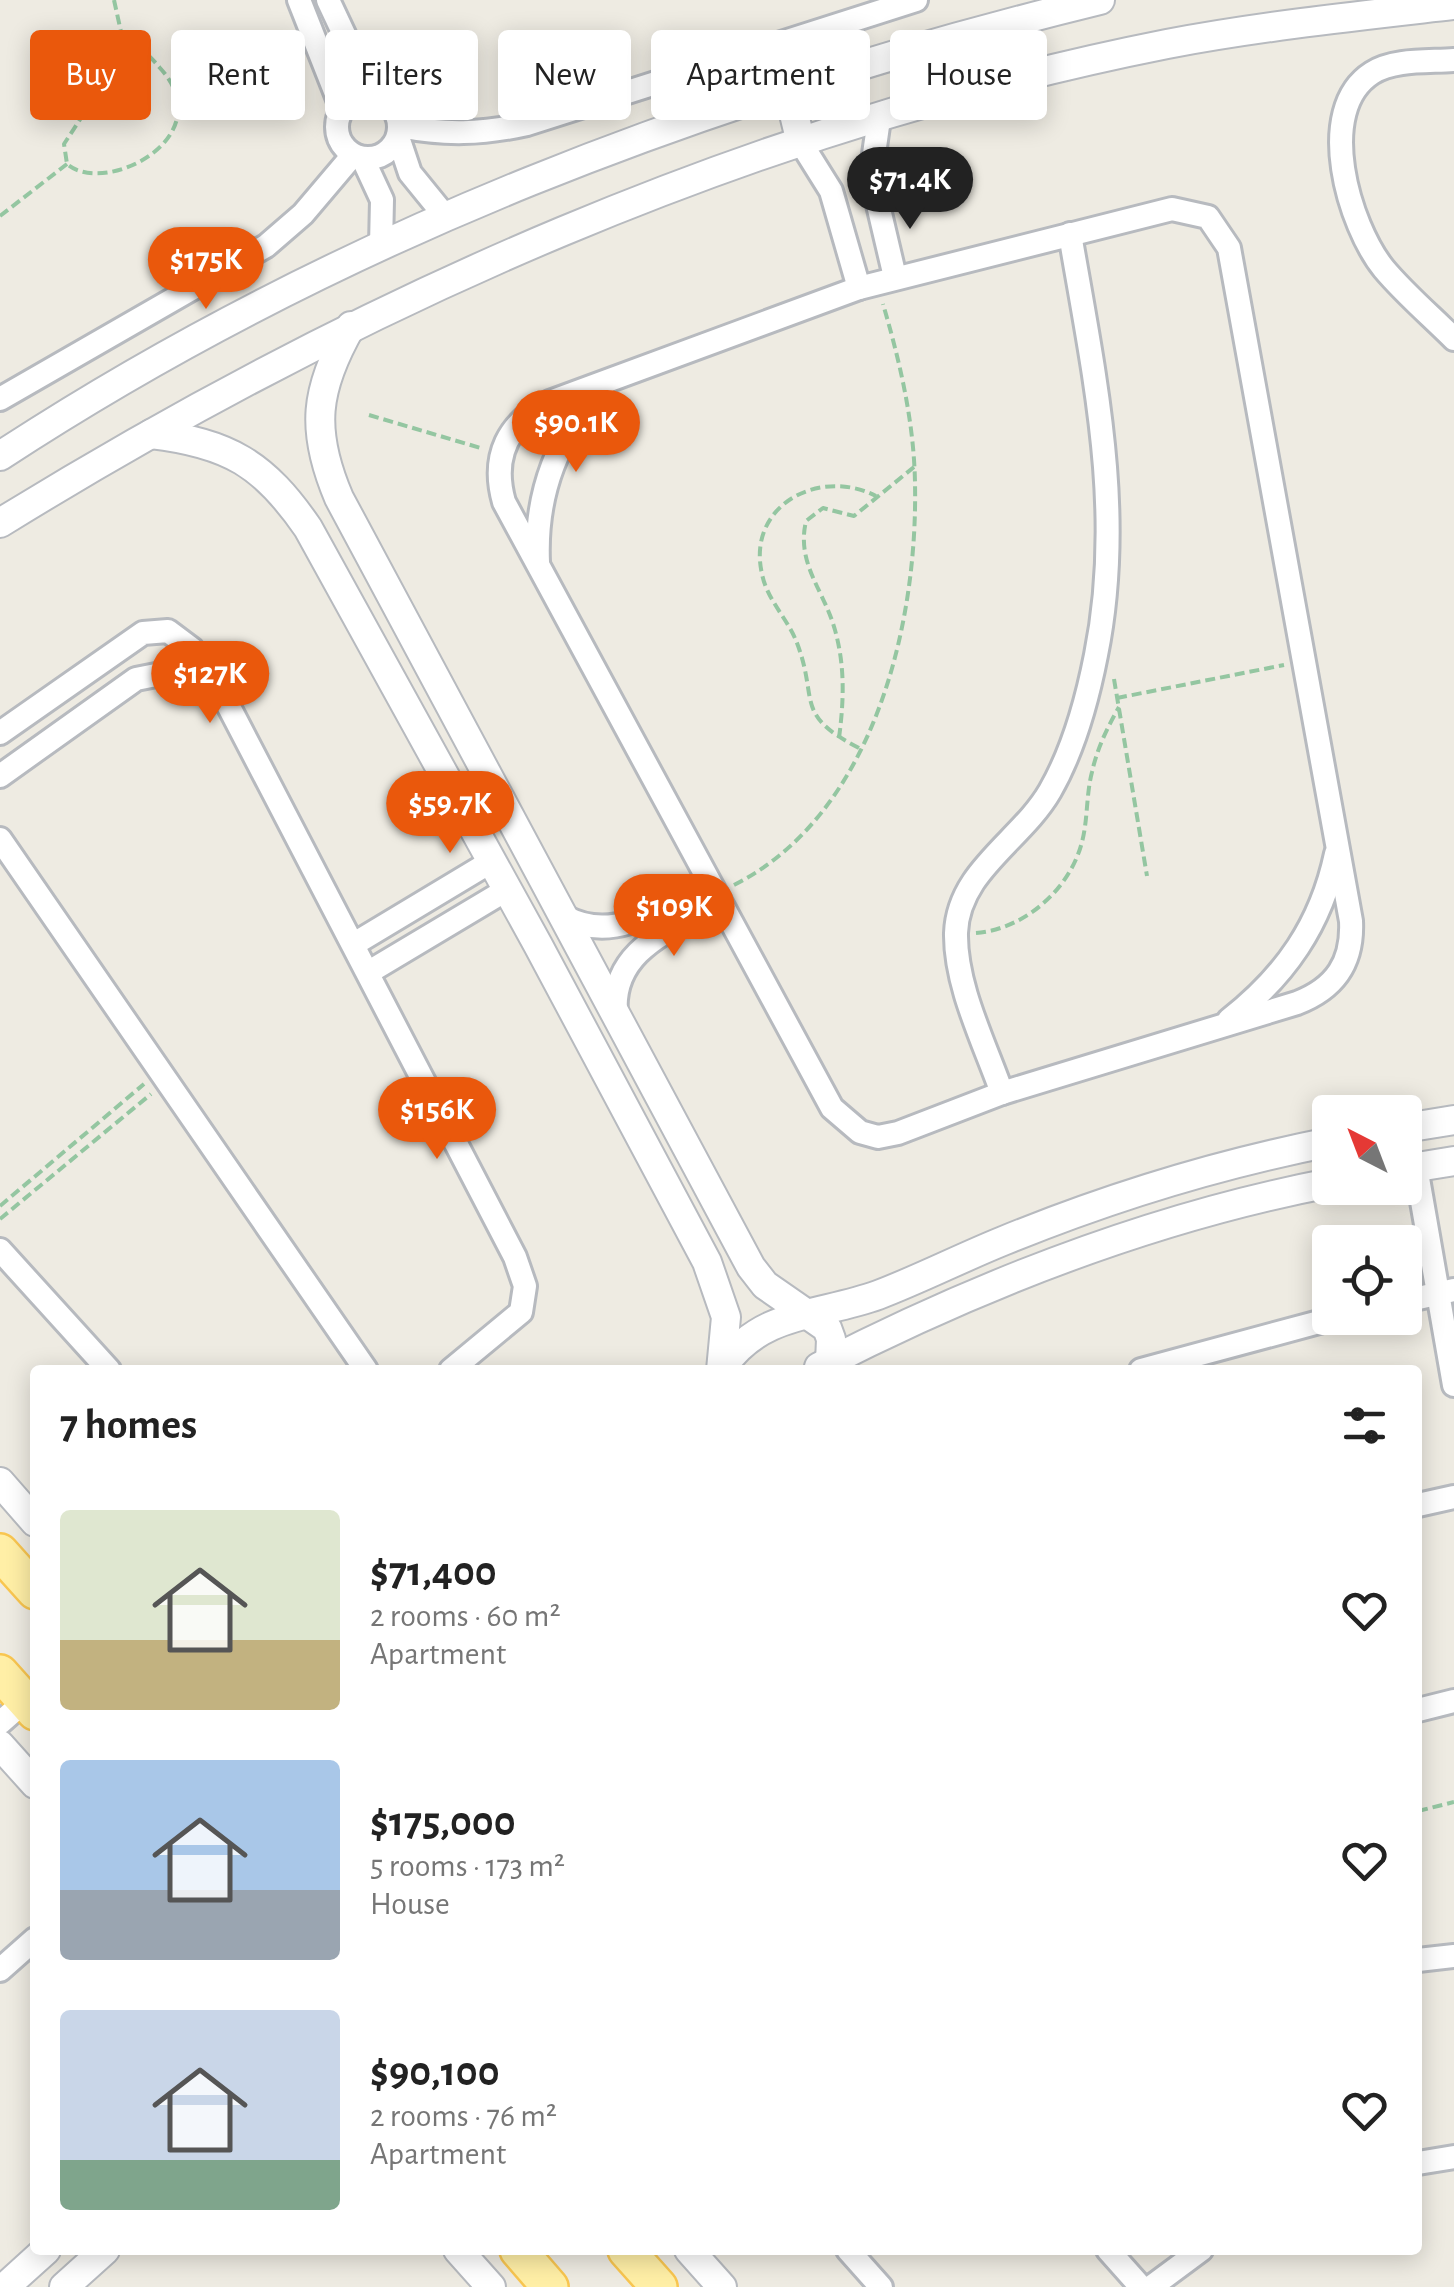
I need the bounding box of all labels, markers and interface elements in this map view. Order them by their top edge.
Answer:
chip: Buy [30,30,151,120]
chip: Rent [171,30,305,120]
chip: Filters [325,30,478,120]
chip: New [498,30,631,120]
chip: Apartment [651,30,870,120]
chip: House [890,30,1047,120]
pin: $71.4K [829,147,991,232]
text: $71.4K [869,163,951,195]
pin: $175K [136,227,276,312]
text: $175K [170,243,242,275]
pin: $90.1K [495,390,657,475]
text: $90.1K [534,406,618,438]
pin: $127K [140,641,280,726]
text: $127K [173,657,247,689]
pin: $59.7K [369,771,531,856]
text: $59.7K [408,787,492,819]
pin: $109K [604,874,744,959]
text: $109K [636,890,712,922]
pin: $156K [367,1077,507,1162]
text: $156K [400,1093,474,1125]
north arrow [1312,1095,1422,1205]
map controls [1312,1095,1422,1335]
button: locate [1312,1225,1422,1335]
icon: filters [1337,1398,1392,1453]
text: 7 homes [60,1404,197,1446]
icon: home [140,1550,260,1670]
text: $71,400 [370,1551,497,1593]
icon: heart [1337,1583,1392,1638]
text: 2 rooms · 60 m² [370,1600,561,1632]
text: Apartment [370,1638,506,1670]
icon: home [140,1800,260,1920]
text: $175,000 [370,1801,516,1843]
icon: heart [1337,1833,1392,1888]
text: 5 rooms · 173 m² [370,1850,565,1882]
text: House [370,1888,450,1920]
icon: home [140,2050,260,2170]
text: $90,100 [370,2051,500,2093]
icon: heart [1337,2083,1392,2138]
text: 2 rooms · 76 m² [370,2100,557,2132]
text: Apartment [370,2138,506,2170]

